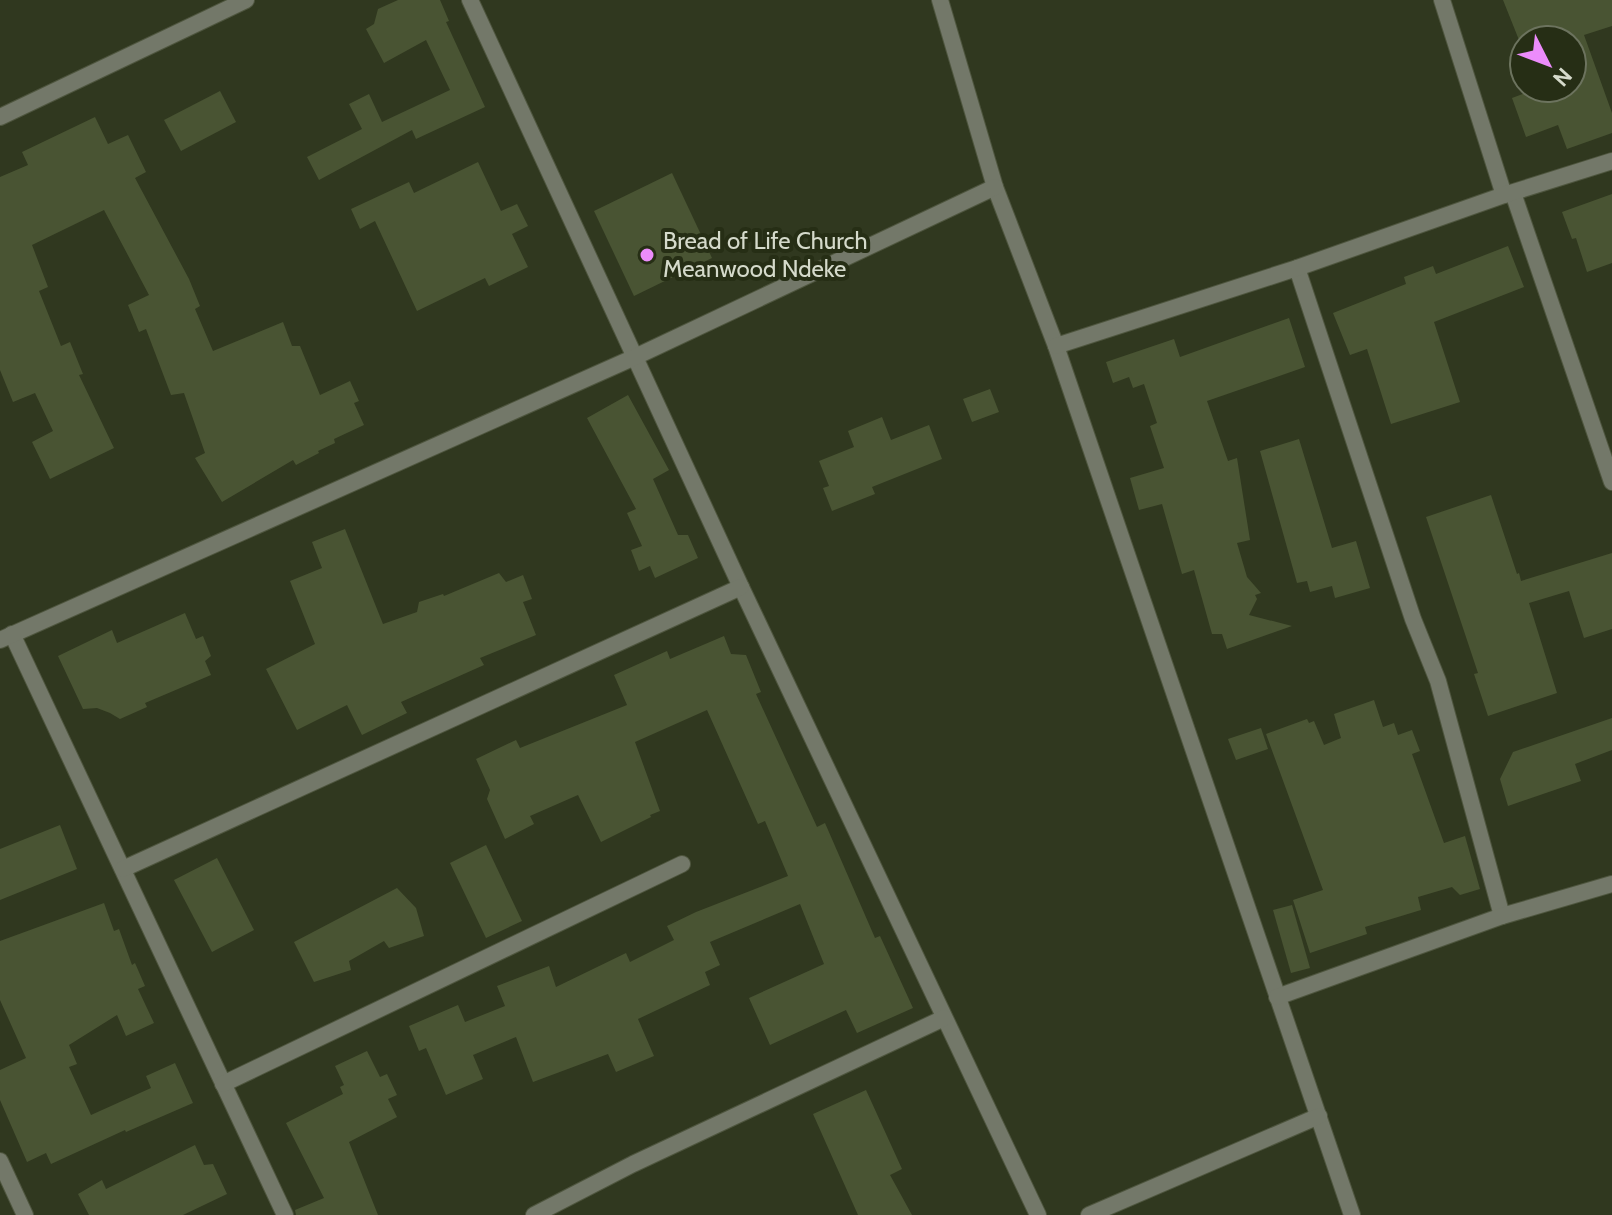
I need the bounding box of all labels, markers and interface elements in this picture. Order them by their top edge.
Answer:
north arrow [1508,24,1588,104]
text: N [1547,62,1578,92]
place label: Bread of Life Church Meanwood Ndeke [663,226,867,283]
marker: Bread of Life Church Meanwood Ndeke [638,246,656,264]

